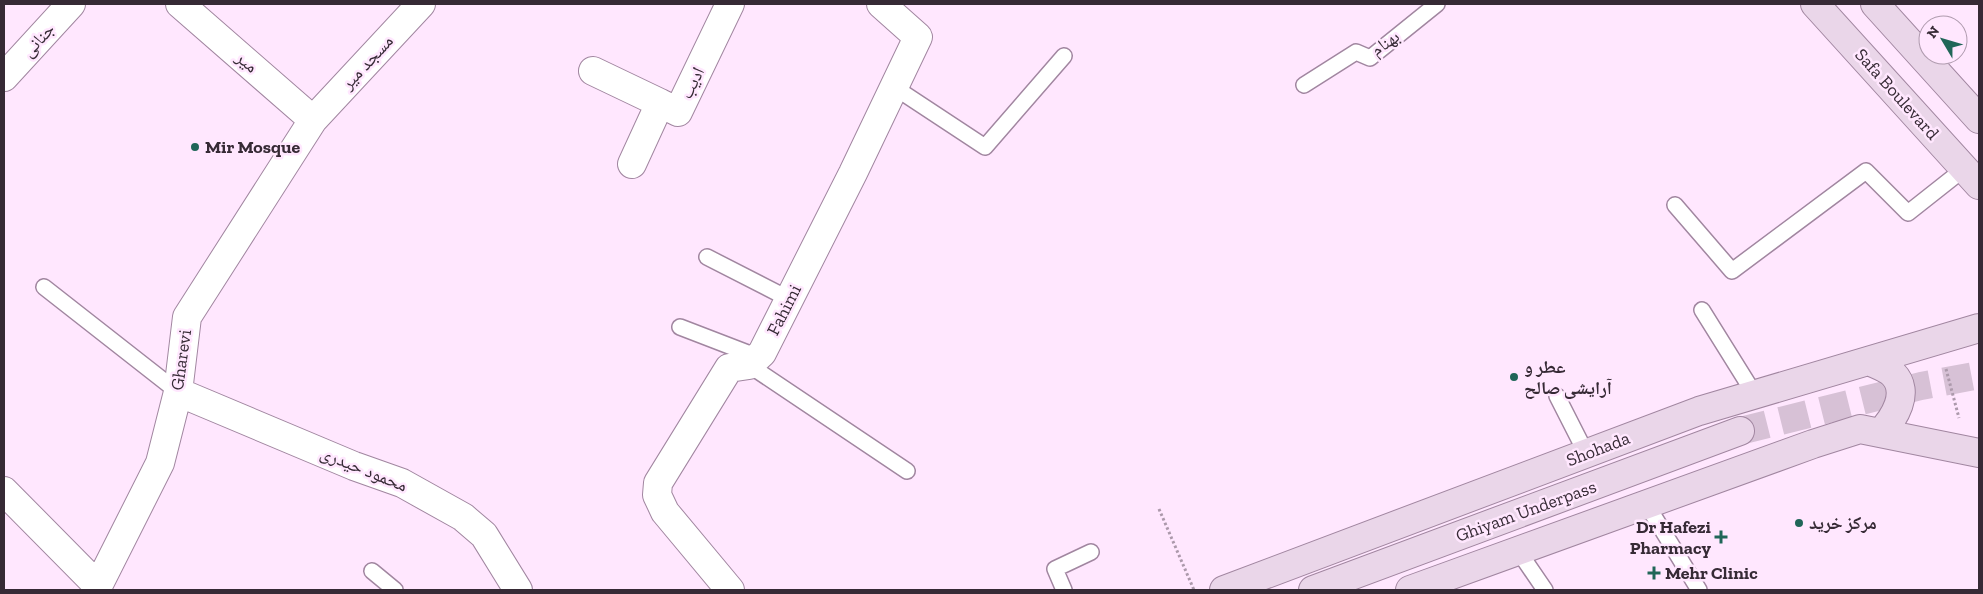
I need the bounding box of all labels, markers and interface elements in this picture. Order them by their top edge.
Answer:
north arrow [1918,15,1968,65]
street label: جنانی [17,18,59,62]
text: N [1923,23,1943,42]
street label: بهنام [1366,25,1404,62]
street label: مسجد میر [336,30,398,95]
street label: Safa Boulevard [1850,44,1944,144]
street label: میر [231,46,263,78]
street label: ادیب [675,64,709,102]
place label: Mir Mosque [205,136,300,158]
marker: Mir Mosque [189,141,201,153]
street label: Fahimi [762,281,806,339]
street label: Gharevi [166,328,196,392]
place label: عطر و آرایشی صالح [1524,356,1612,400]
marker: عطر و آرایشی صالح [1508,371,1520,383]
street label: Shohada [1563,427,1633,471]
street label: محمود حیدری [317,442,411,496]
street label: Ghiyam Underpass [1453,475,1599,547]
place label: مرکز خرید [1809,512,1877,534]
place label: Dr Hafezi Pharmacy [1630,516,1712,559]
marker: مرکز خرید [1793,517,1805,529]
marker: Dr Hafezi Pharmacy [1715,531,1727,543]
place label: Mehr Clinic [1665,562,1758,584]
marker: Mehr Clinic [1647,566,1661,580]

